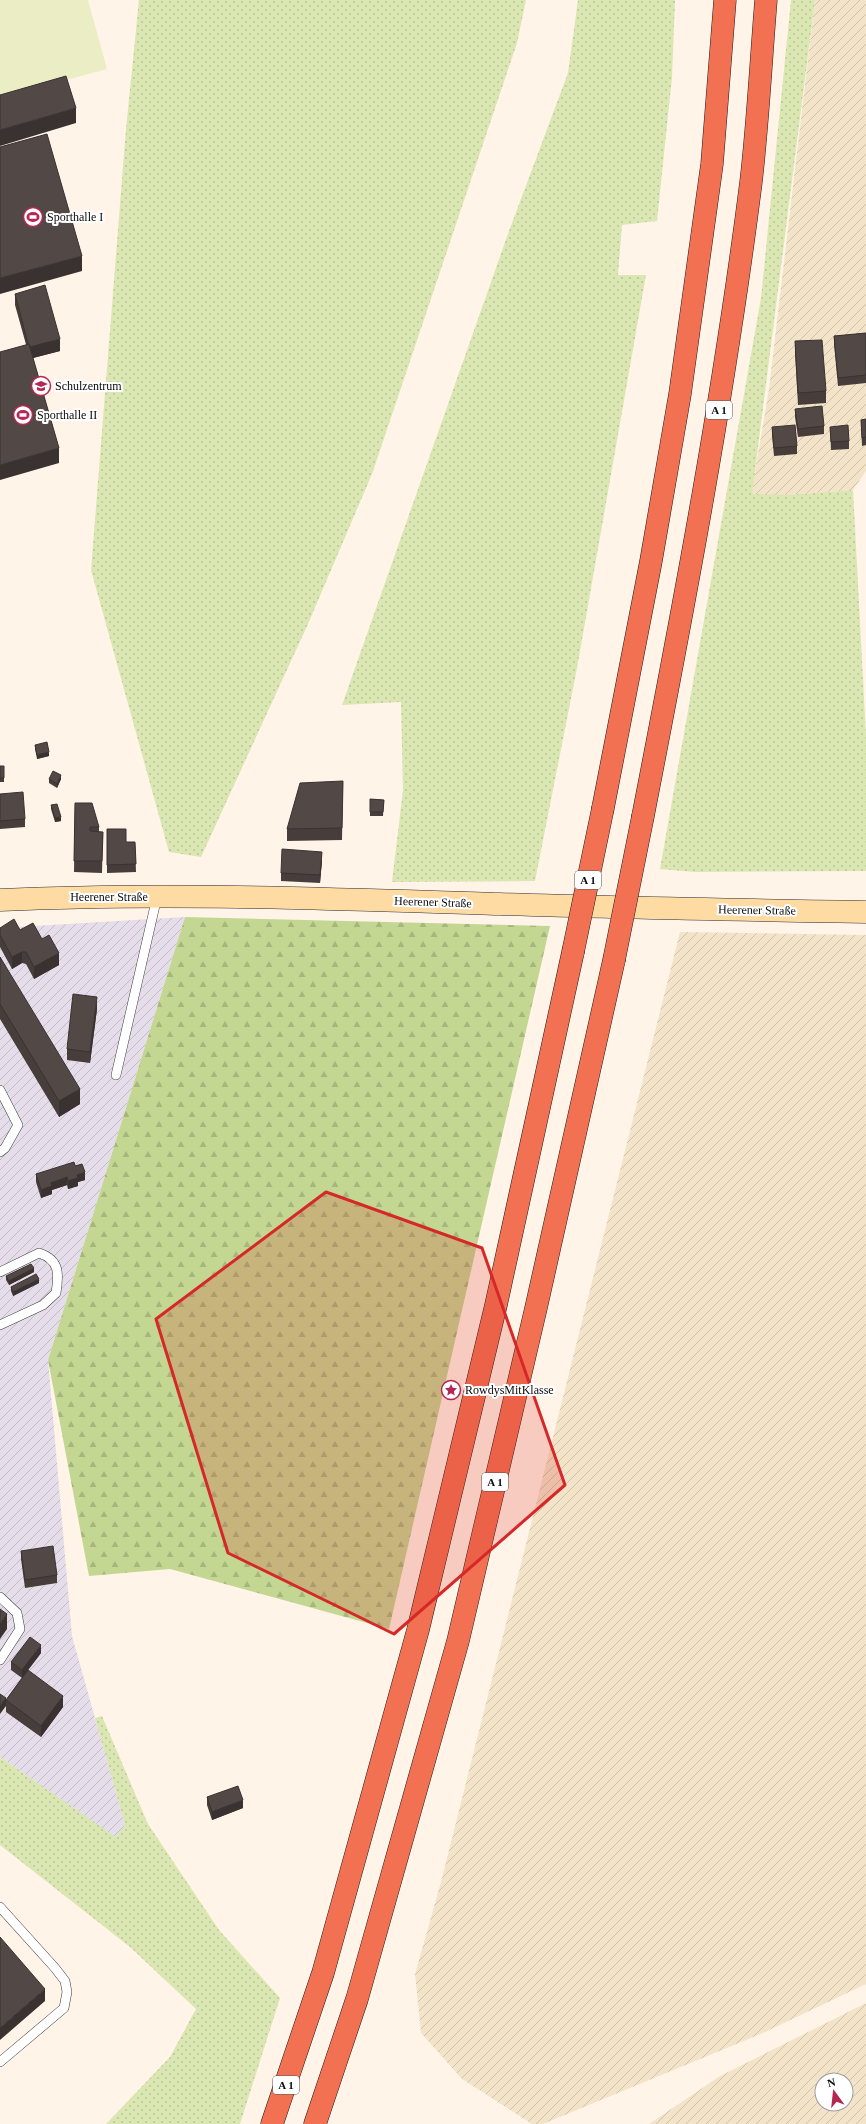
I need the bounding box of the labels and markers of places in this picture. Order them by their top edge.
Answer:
sports icon: Sporthalle I [22,206,44,228]
place label: Sporthalle I [47,210,103,224]
school or university icon: Schulzentrum [30,375,52,397]
place label: Schulzentrum [55,379,122,393]
sports icon: Sporthalle II [12,404,34,426]
place label: Sporthalle II [37,408,97,422]
place icon: RowdysMitKlasse [440,1379,462,1401]
place label: RowdysMitKlasse [465,1383,554,1397]

